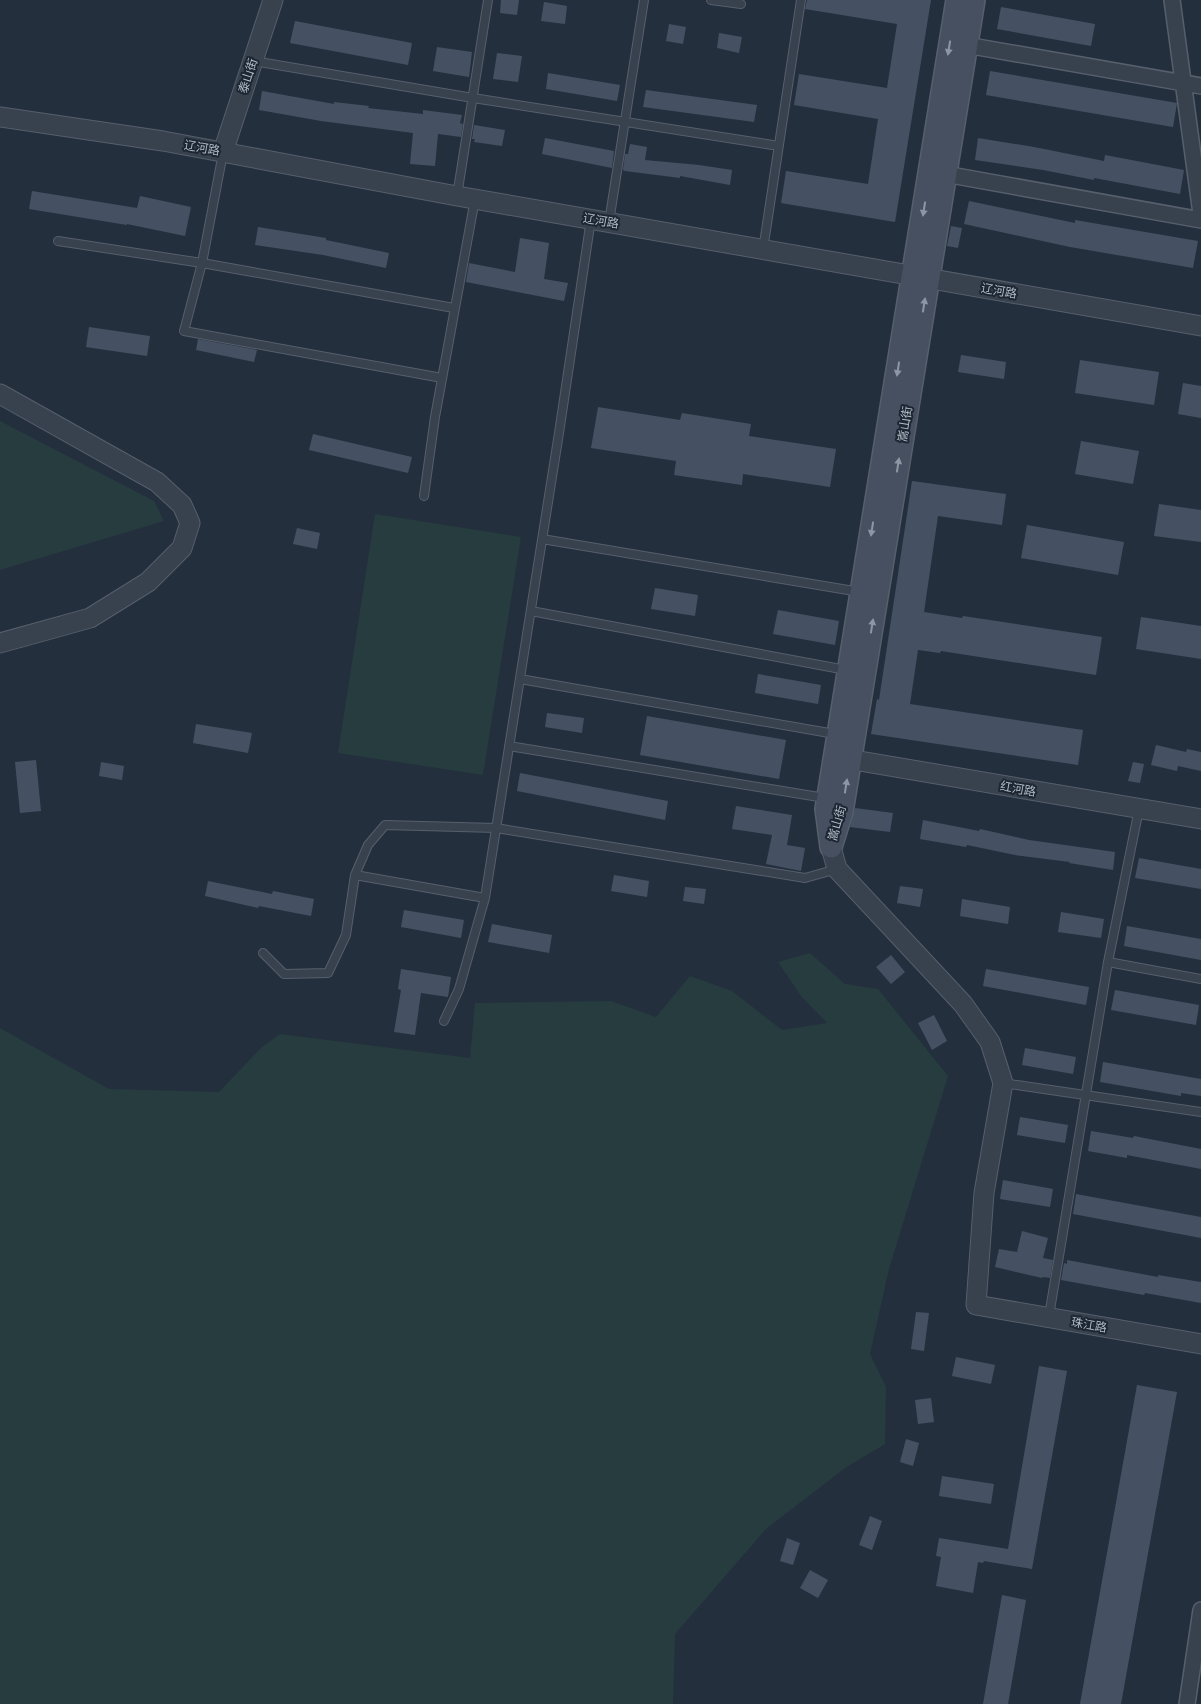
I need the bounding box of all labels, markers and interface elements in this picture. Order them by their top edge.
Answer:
one-way arrow [945,41,953,57]
street label: 泰山街 [236,57,260,95]
street label: 辽河路 [183,138,221,158]
one-way arrow [919,201,927,217]
street label: 辽河路 [582,211,620,231]
street label: 辽河路 [980,281,1018,301]
one-way arrow [921,297,929,313]
one-way arrow [893,361,901,377]
street label: 嵩山街 [895,405,915,443]
one-way arrow [895,457,903,473]
one-way arrow [867,522,875,538]
one-way arrow [869,617,877,633]
one-way arrow [843,778,851,794]
street label: 红河路 [999,779,1037,799]
street label: 嵩山街 [825,804,849,842]
street label: 珠江路 [1070,1315,1108,1335]

